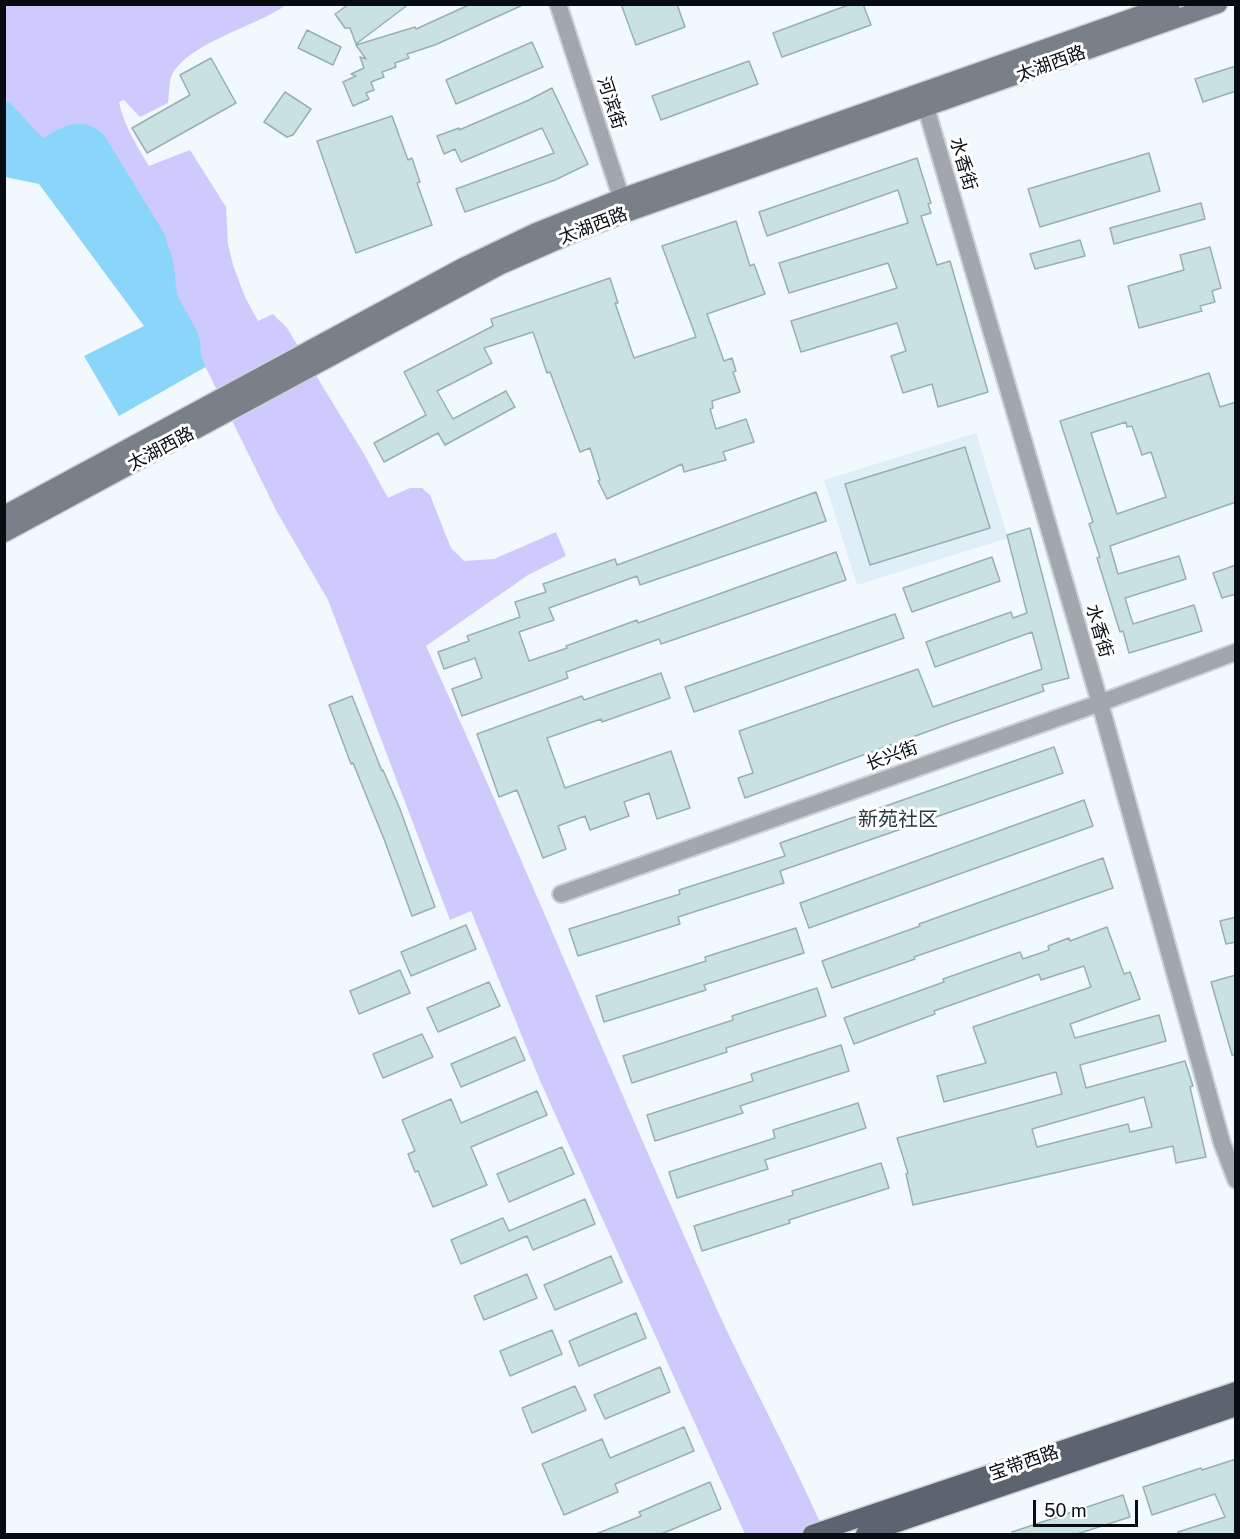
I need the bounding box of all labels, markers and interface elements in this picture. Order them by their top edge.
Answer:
street label: 太湖西路 [1013,42,1089,86]
street label: 河滨街 [592,74,630,132]
street label: 水香街 [945,135,981,193]
street label: 太湖西路 [556,203,630,249]
street label: 太湖西路 [124,423,198,475]
street label: 水香街 [1081,602,1117,660]
street label: 长兴街 [863,737,921,775]
district label: 新苑社区 [858,808,938,832]
street label: 宝带西路 [986,1441,1062,1485]
scale bar [1036,1488,1141,1526]
text: 50 m [1044,1500,1087,1521]

